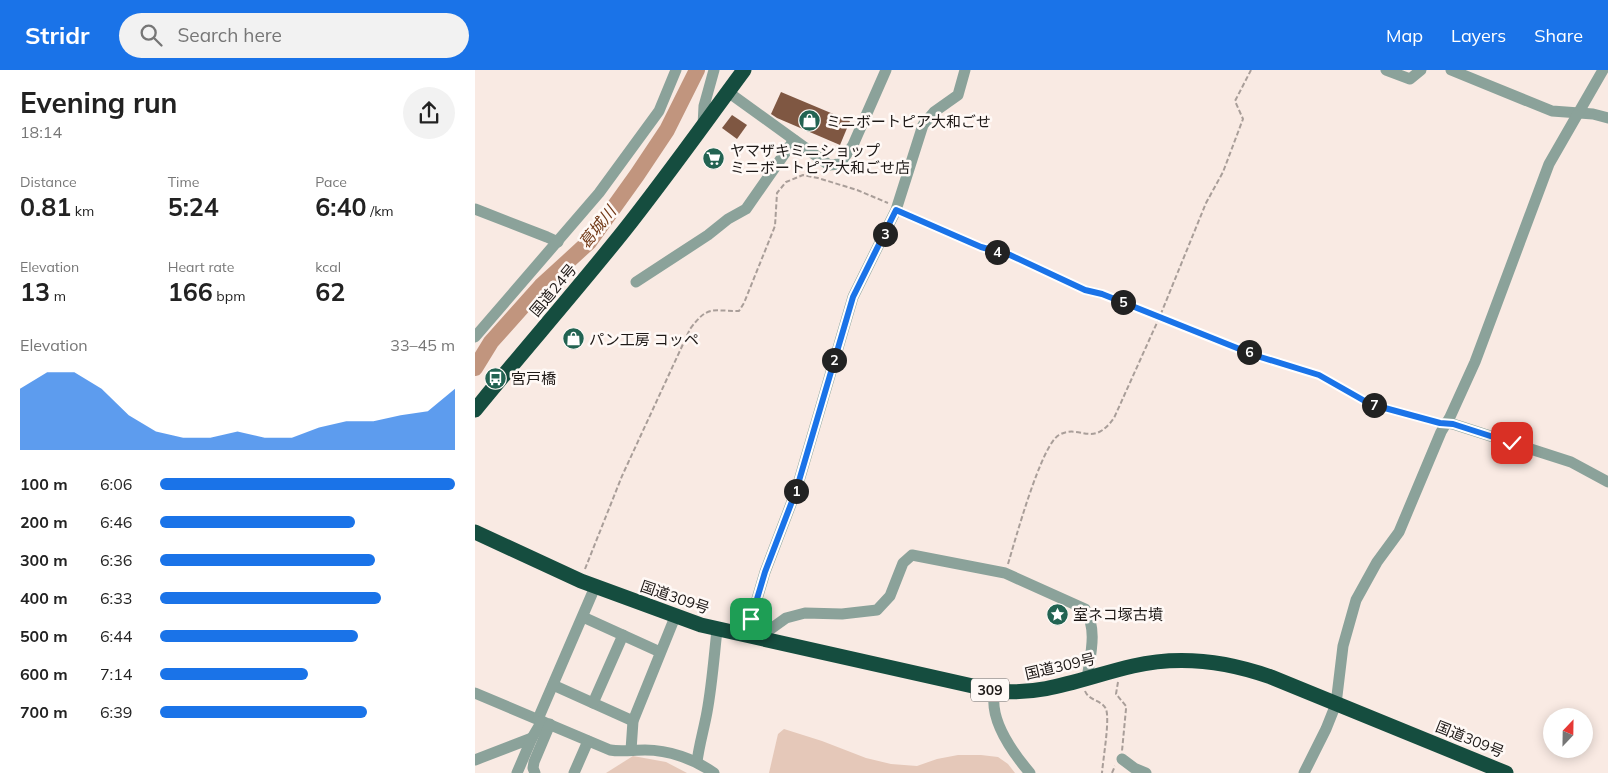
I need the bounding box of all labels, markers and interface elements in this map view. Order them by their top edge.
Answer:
search box [119,13,469,58]
text: Stridr [25,20,89,50]
icon: search [137,21,165,49]
text: Search here [177,23,282,47]
text: Map [1386,24,1423,47]
text: Layers [1451,24,1506,47]
text: Share [1534,24,1583,47]
text: Evening run [20,85,177,120]
button: share [403,87,455,139]
shop icon: ミニボートピア大和ごせ [798,109,822,133]
place label: ミニボートピア大和ごせ [826,112,991,131]
text: 18:14 [20,122,62,142]
place label: ヤマザキミニショップ ミニボートピア大和ごせ店 [730,141,910,177]
supermarket icon: ヤマザキミニショップ ミニボートピア大和ごせ店 [702,147,726,171]
text: Distance [20,173,77,191]
text: Time [168,173,199,191]
text: Pace [315,173,347,191]
text: 0.81 [20,191,71,222]
text: 5:24 [168,191,219,222]
text: 6:40 [315,191,367,222]
water label: 葛城川 [574,200,621,252]
text: km [71,202,94,220]
text: /km [367,202,394,220]
pin: 3 [873,222,897,246]
text: 3 [881,225,890,243]
pin: 4 [985,240,1009,264]
text: 4 [993,243,1002,261]
text: Elevation [20,258,79,276]
text: Heart rate [168,258,234,276]
text: kcal [315,258,341,276]
street label: 国道24号 [525,260,581,320]
text: 13 [20,276,50,307]
text: 166 [168,276,213,307]
text: 62 [315,276,345,307]
text: m [50,287,66,305]
text: bpm [213,287,245,305]
pin: 5 [1111,290,1135,314]
text: 5 [1119,293,1128,311]
shop icon: パン工房 コッペ [561,327,585,351]
place label: パン工房 コッペ [589,330,699,349]
text: Elevation [20,335,88,355]
text: 33–45 m [390,335,455,355]
pin: 6 [1237,340,1261,364]
text: 6 [1245,343,1254,361]
pin: 2 [821,348,847,372]
text: 2 [830,351,839,369]
bus stop icon: 宮戸橋 [483,366,507,390]
place label: 宮戸橋 [511,369,556,388]
pin: 7 [1361,392,1387,418]
text: 7 [1370,396,1379,414]
pin [1491,422,1533,464]
icon: check [1498,429,1526,457]
text: 100 m [20,474,68,494]
text: 6:06 [100,474,132,494]
pin: 1 [783,478,809,504]
text: 1 [792,482,801,500]
text: 200 m [20,512,68,532]
text: 6:46 [100,512,132,532]
text: 300 m [20,550,68,570]
text: 6:36 [100,550,132,570]
street label: 国道309号 [638,576,712,618]
text: 400 m [20,588,68,608]
text: 6:33 [100,588,132,608]
pin [730,598,772,640]
place icon: 室ネコ塚古墳 [1045,602,1069,626]
icon: arrive [737,605,765,633]
place label: 室ネコ塚古墳 [1073,605,1163,624]
text: 500 m [20,626,68,646]
text: 6:44 [100,626,132,646]
street label: 国道309号 [1023,649,1097,683]
text: 600 m [20,664,68,684]
text: 7:14 [100,664,132,684]
road number: 309 [971,678,1009,702]
text: 700 m [20,702,68,722]
text: 6:39 [100,702,132,722]
north arrow [1543,708,1593,758]
map controls [1543,708,1593,758]
street label: 国道309号 [1433,717,1507,761]

